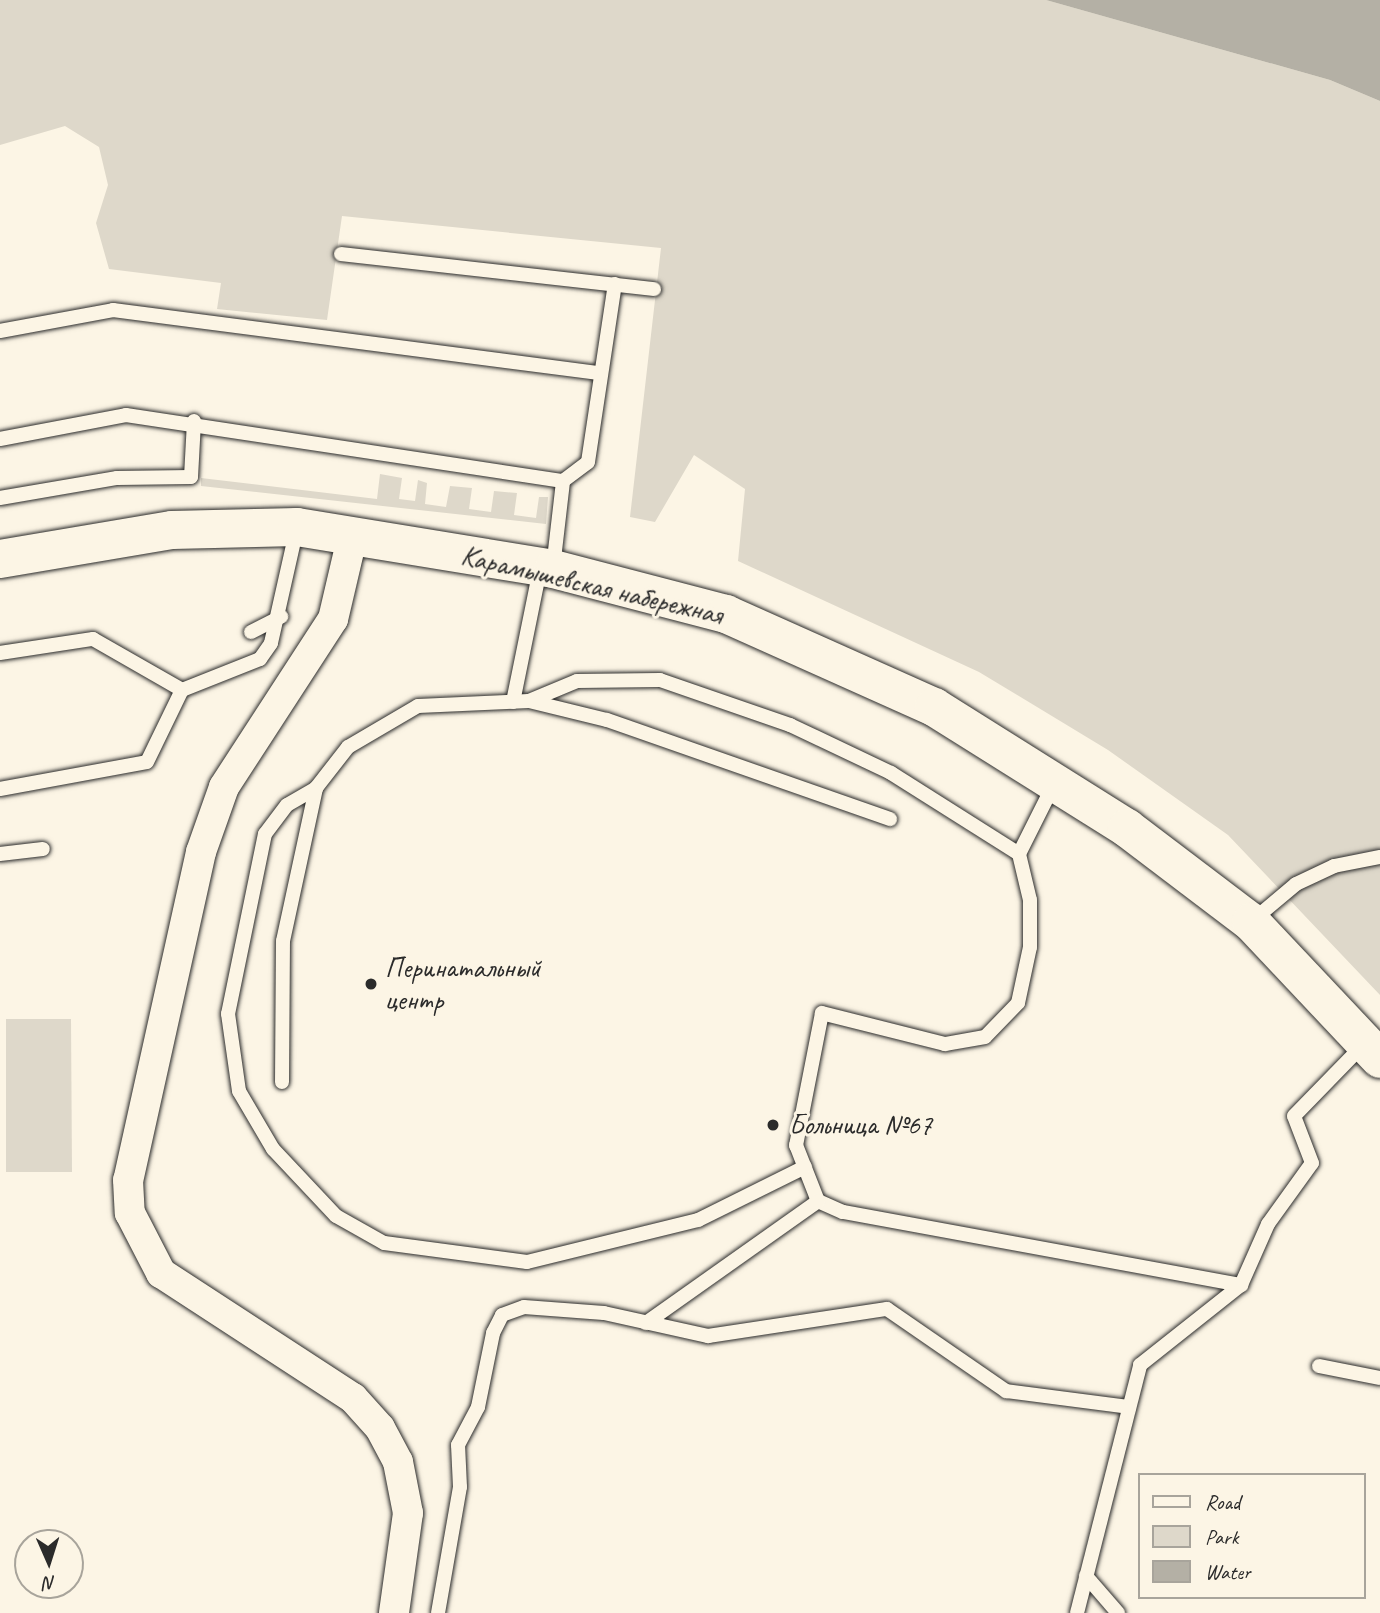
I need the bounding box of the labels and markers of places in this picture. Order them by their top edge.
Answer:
place label: Перинатальный центр [385,951,541,1017]
marker: Перинатальный центр [363,976,379,992]
place label: Больница №67 [789,1108,932,1142]
marker: Больница №67 [763,1115,783,1135]

